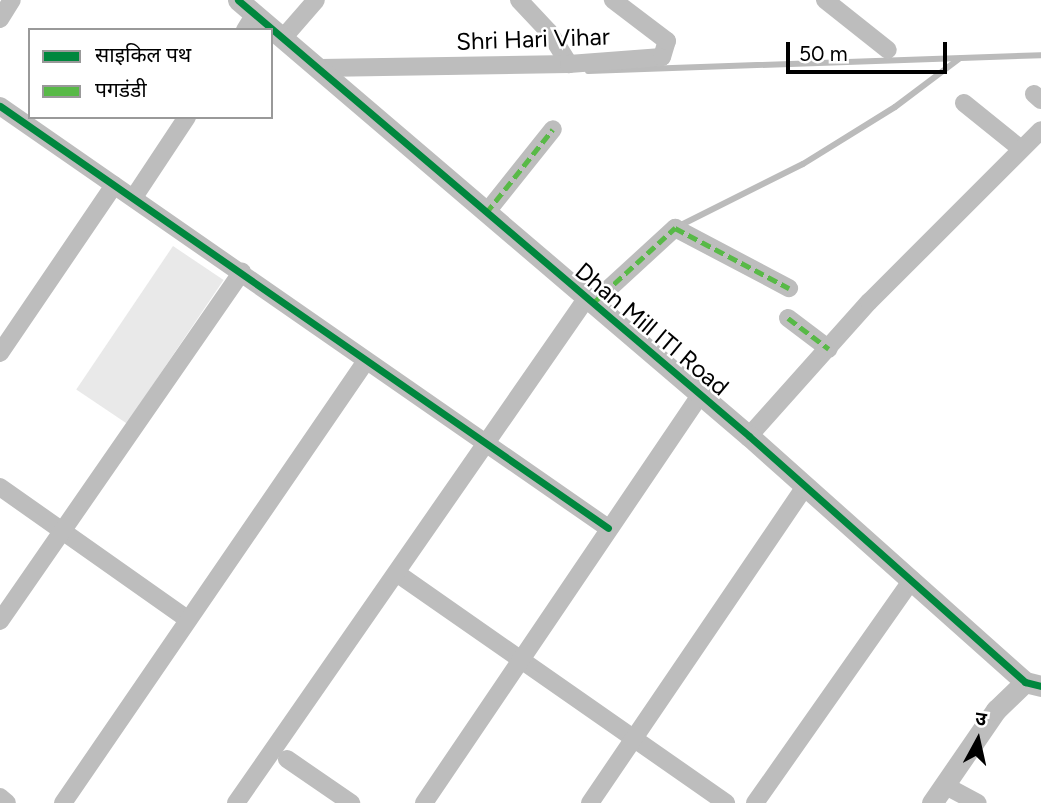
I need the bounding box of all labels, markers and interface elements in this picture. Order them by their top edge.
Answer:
street label: Shri Hari Vihar [456,22,610,56]
legend [28,28,273,119]
scale bar [789,28,950,72]
text: 50 m [799,41,848,66]
text: साइकिल पथ [95,42,191,67]
text: पगडंडी [95,77,147,102]
street label: Dhan Mill ITI Road [569,257,735,401]
north arrow [943,705,1013,775]
text: उ [974,707,988,731]

